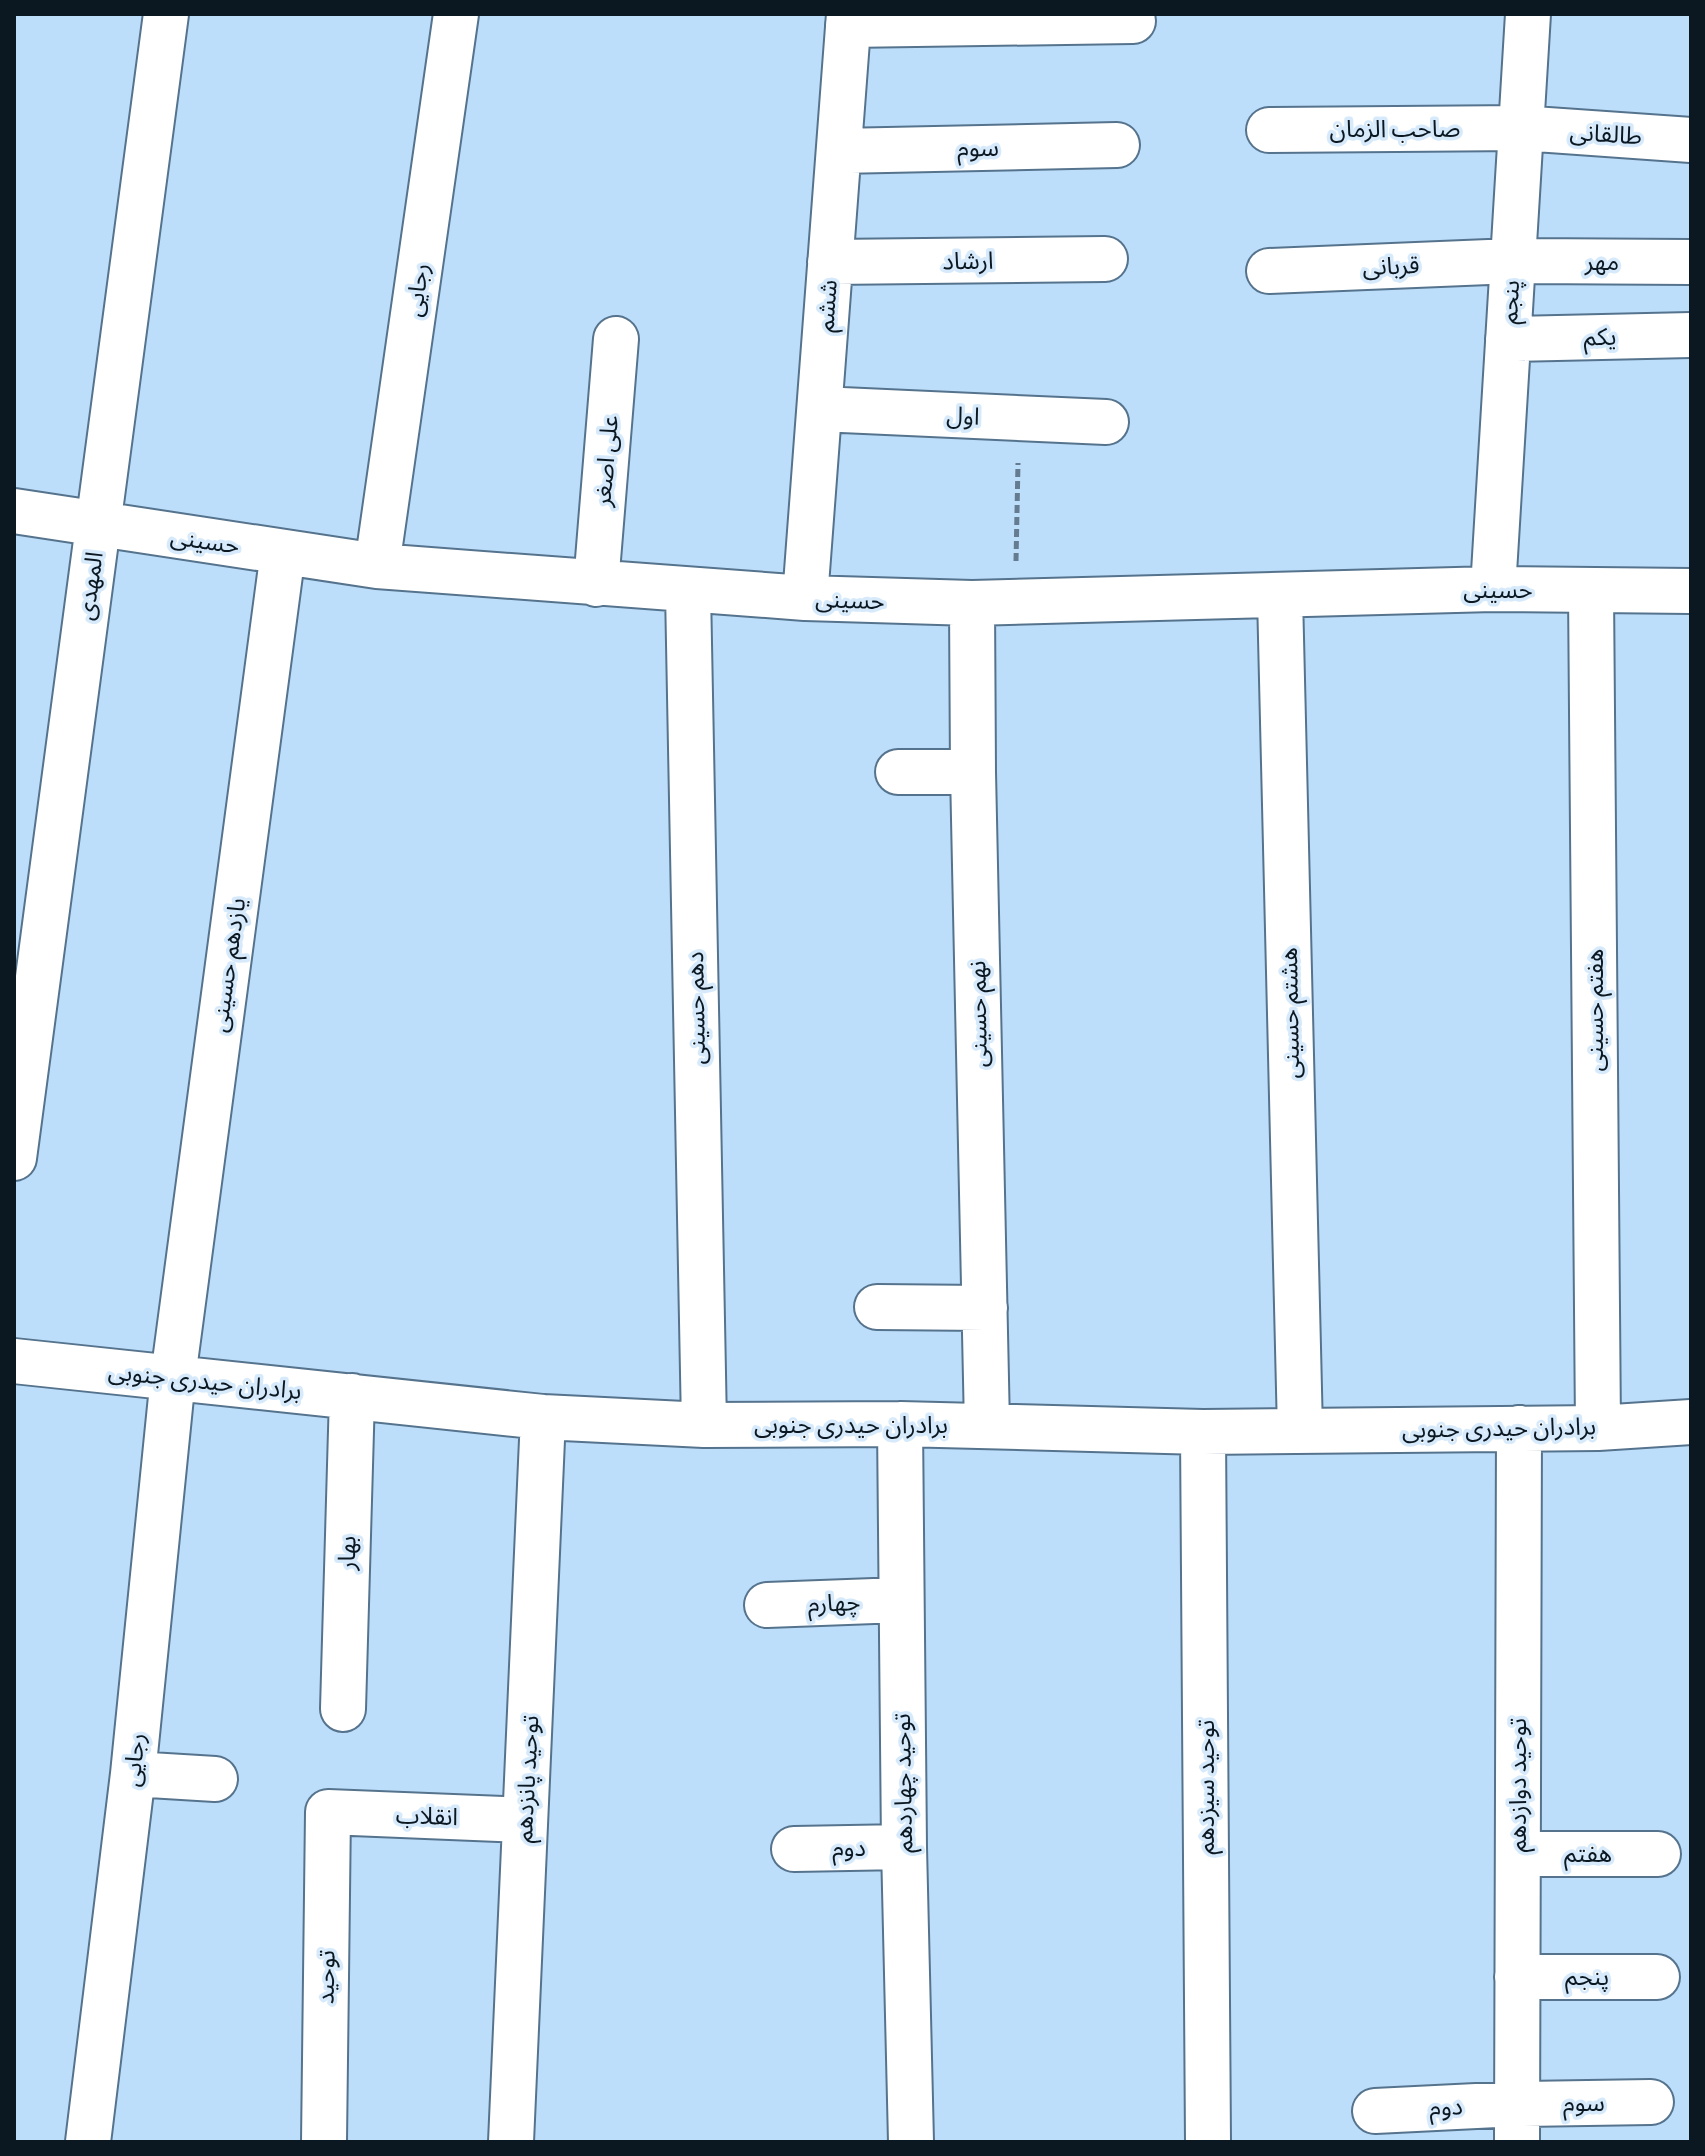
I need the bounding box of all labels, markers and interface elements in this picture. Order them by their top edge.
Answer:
street label: صاحب الزمان [1330,110,1460,146]
street label: طالقانی [1569,113,1643,153]
street label: سوم [957,129,999,166]
street label: ارشاد [942,242,994,278]
street label: مهر [1584,243,1619,279]
street label: قربانی [1362,246,1420,284]
street label: رجایی [394,261,438,319]
street label: ششم [806,278,846,333]
street label: پنجم [1490,279,1528,325]
street label: یکم [1583,318,1617,354]
street label: اول [946,396,981,434]
street label: علی اصغر [583,414,627,509]
street label: حسینی [168,517,242,563]
street label: المهدی [66,549,112,623]
street label: حسینی [1463,571,1533,607]
street label: حسینی [815,580,885,618]
street label: یازدهم حسینی [200,895,254,1035]
street label: هشتم حسینی [1270,947,1308,1079]
street label: هفتم حسینی [1576,949,1612,1071]
street label: دهم حسینی [676,951,714,1065]
street label: نهم حسینی [958,960,996,1068]
street label: برادران حیدری جنوبی [107,1352,304,1408]
street label: برادران حیدری جنوبی [754,1406,948,1442]
street label: برادران حیدری جنوبی [1402,1407,1596,1447]
street label: بهار [327,1535,365,1572]
street label: چهارم [807,1583,861,1622]
street label: توحید چهاردهم [883,1713,921,1853]
street label: توحید پانزدهم [505,1714,547,1844]
street label: توحید دوازدهم [1499,1718,1535,1852]
street label: توحید سیزدهم [1187,1720,1223,1854]
street label: رجایی [112,1731,154,1789]
street label: انقلاب [395,1796,459,1834]
street label: دوم [832,1829,866,1866]
street label: هفتم [1564,1835,1612,1871]
street label: توحید [307,1949,343,2004]
street label: پنجم [1565,1958,1609,1994]
street label: سوم [1563,2084,1605,2121]
street label: دوم [1428,2087,1464,2126]

